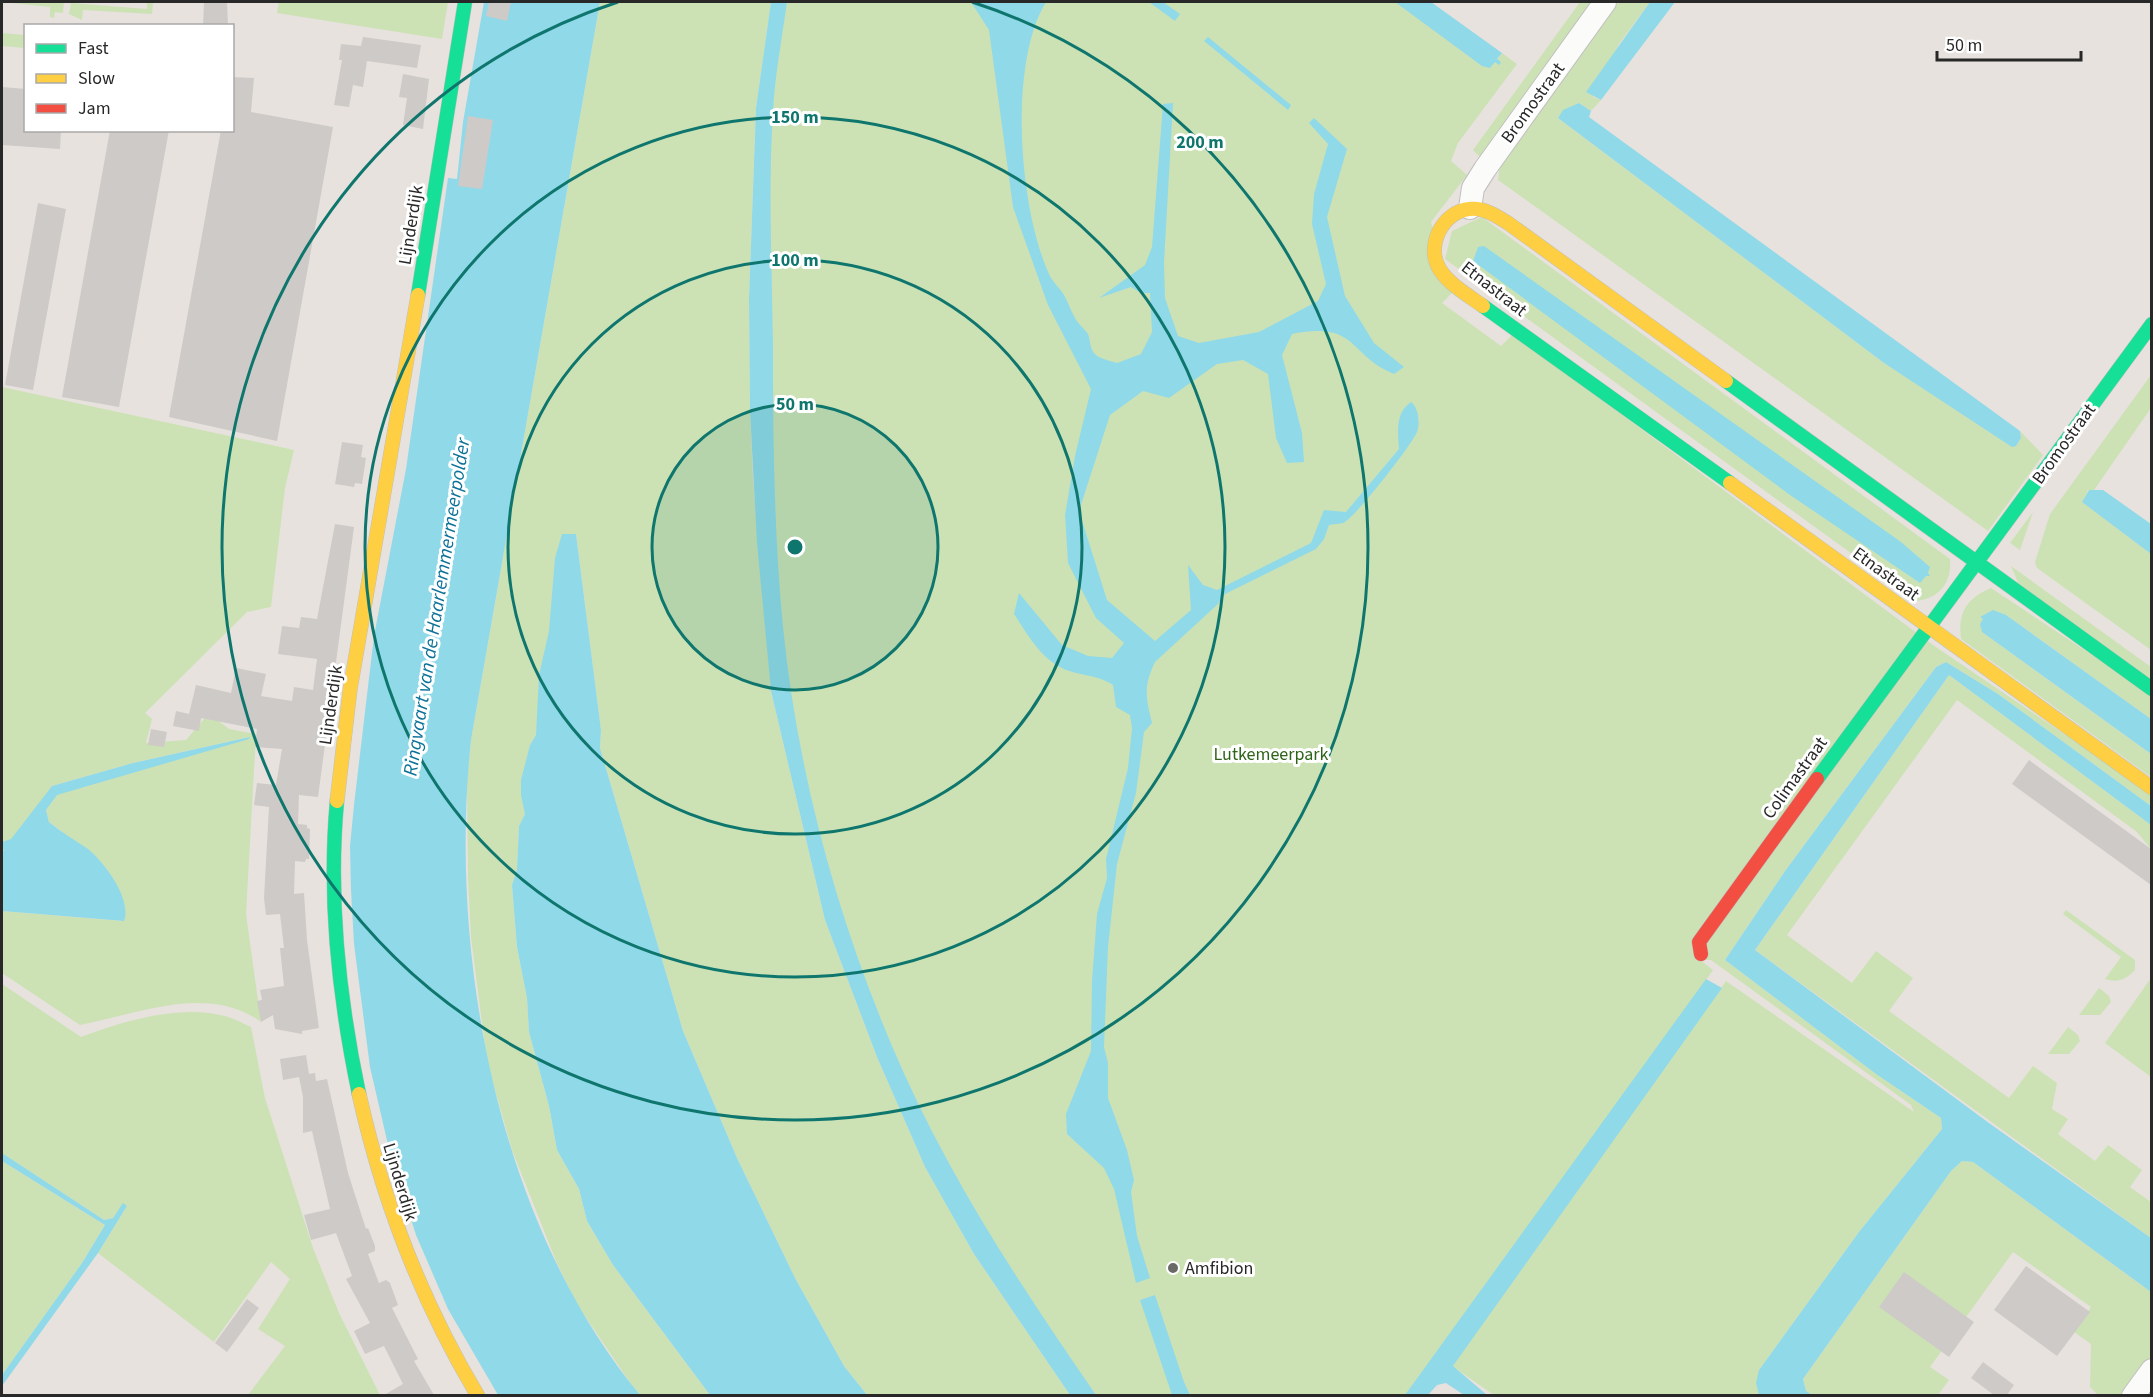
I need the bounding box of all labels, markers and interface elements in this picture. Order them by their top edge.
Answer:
legend [24,24,234,132]
scale bar [1937,24,2081,62]
text: 50 m [1946,33,1982,58]
text: Fast [78,36,109,61]
street label: Bromostraat [1495,58,1571,148]
text: Slow [78,66,115,91]
text: Jam [78,96,111,121]
text: 150 m [771,105,819,130]
text: 200 m [1176,130,1224,155]
street label: Lijnderdijk [392,183,430,267]
text: 100 m [771,248,819,273]
street label: Etnastraat [1456,255,1532,323]
text: 50 m [776,392,814,417]
street label: Bromostraat [2026,399,2102,489]
water label: Ringvaart van de Haarlemmermeerpolder [396,435,478,778]
centre of rings [785,537,805,557]
street label: Etnastraat [1847,541,1925,607]
street label: Lijnderdijk [313,663,349,746]
street label: Colimastraat [1757,732,1833,824]
park label: Lutkemeerpark [1214,742,1329,767]
street label: Lijnderdijk [376,1140,424,1224]
place label: Amfibion [1185,1256,1253,1281]
marker: Amfibion [1166,1261,1180,1275]

